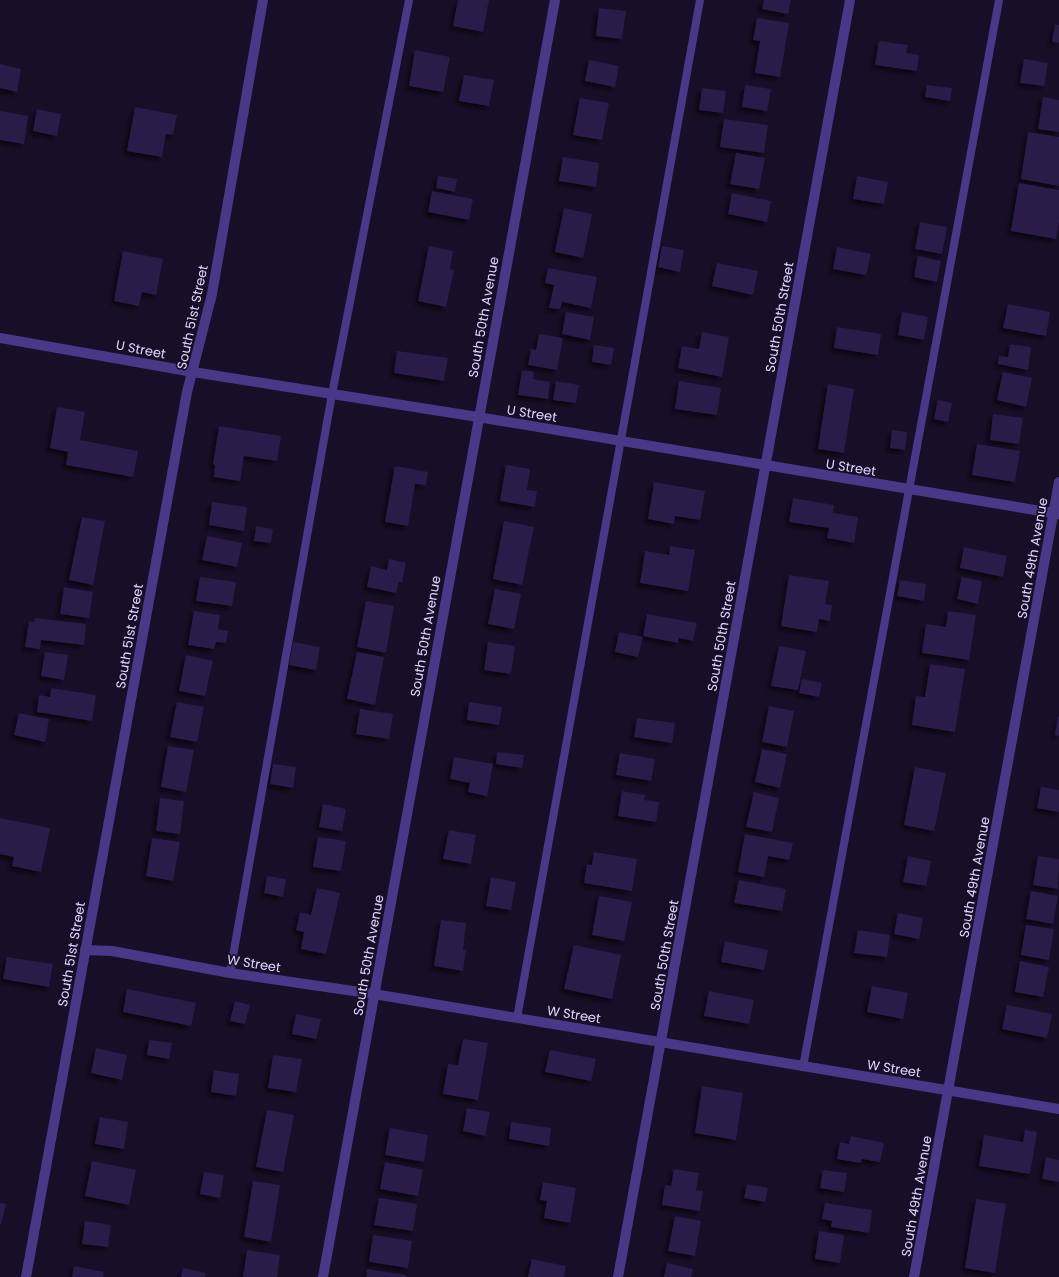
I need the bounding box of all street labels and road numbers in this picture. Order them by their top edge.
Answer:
street label: South 50th Avenue [464,255,503,379]
street label: South 50th Street [760,260,799,374]
street label: South 51st Street [172,263,213,371]
street label: U Street [114,335,168,364]
street label: U Street [506,400,559,427]
street label: U Street [825,454,878,481]
street label: South 49th Avenue [1013,496,1052,620]
street label: South 50th Avenue [406,574,445,698]
street label: South 50th Street [702,579,741,693]
street label: South 51st Street [111,582,148,690]
street label: South 49th Avenue [955,815,994,939]
street label: South 50th Avenue [349,893,388,1017]
street label: South 50th Street [645,898,684,1012]
street label: South 51st Street [53,900,90,1008]
street label: W Street [226,950,282,977]
street label: W Street [546,1001,602,1028]
street label: W Street [866,1055,922,1082]
street label: South 49th Avenue [897,1134,936,1258]

